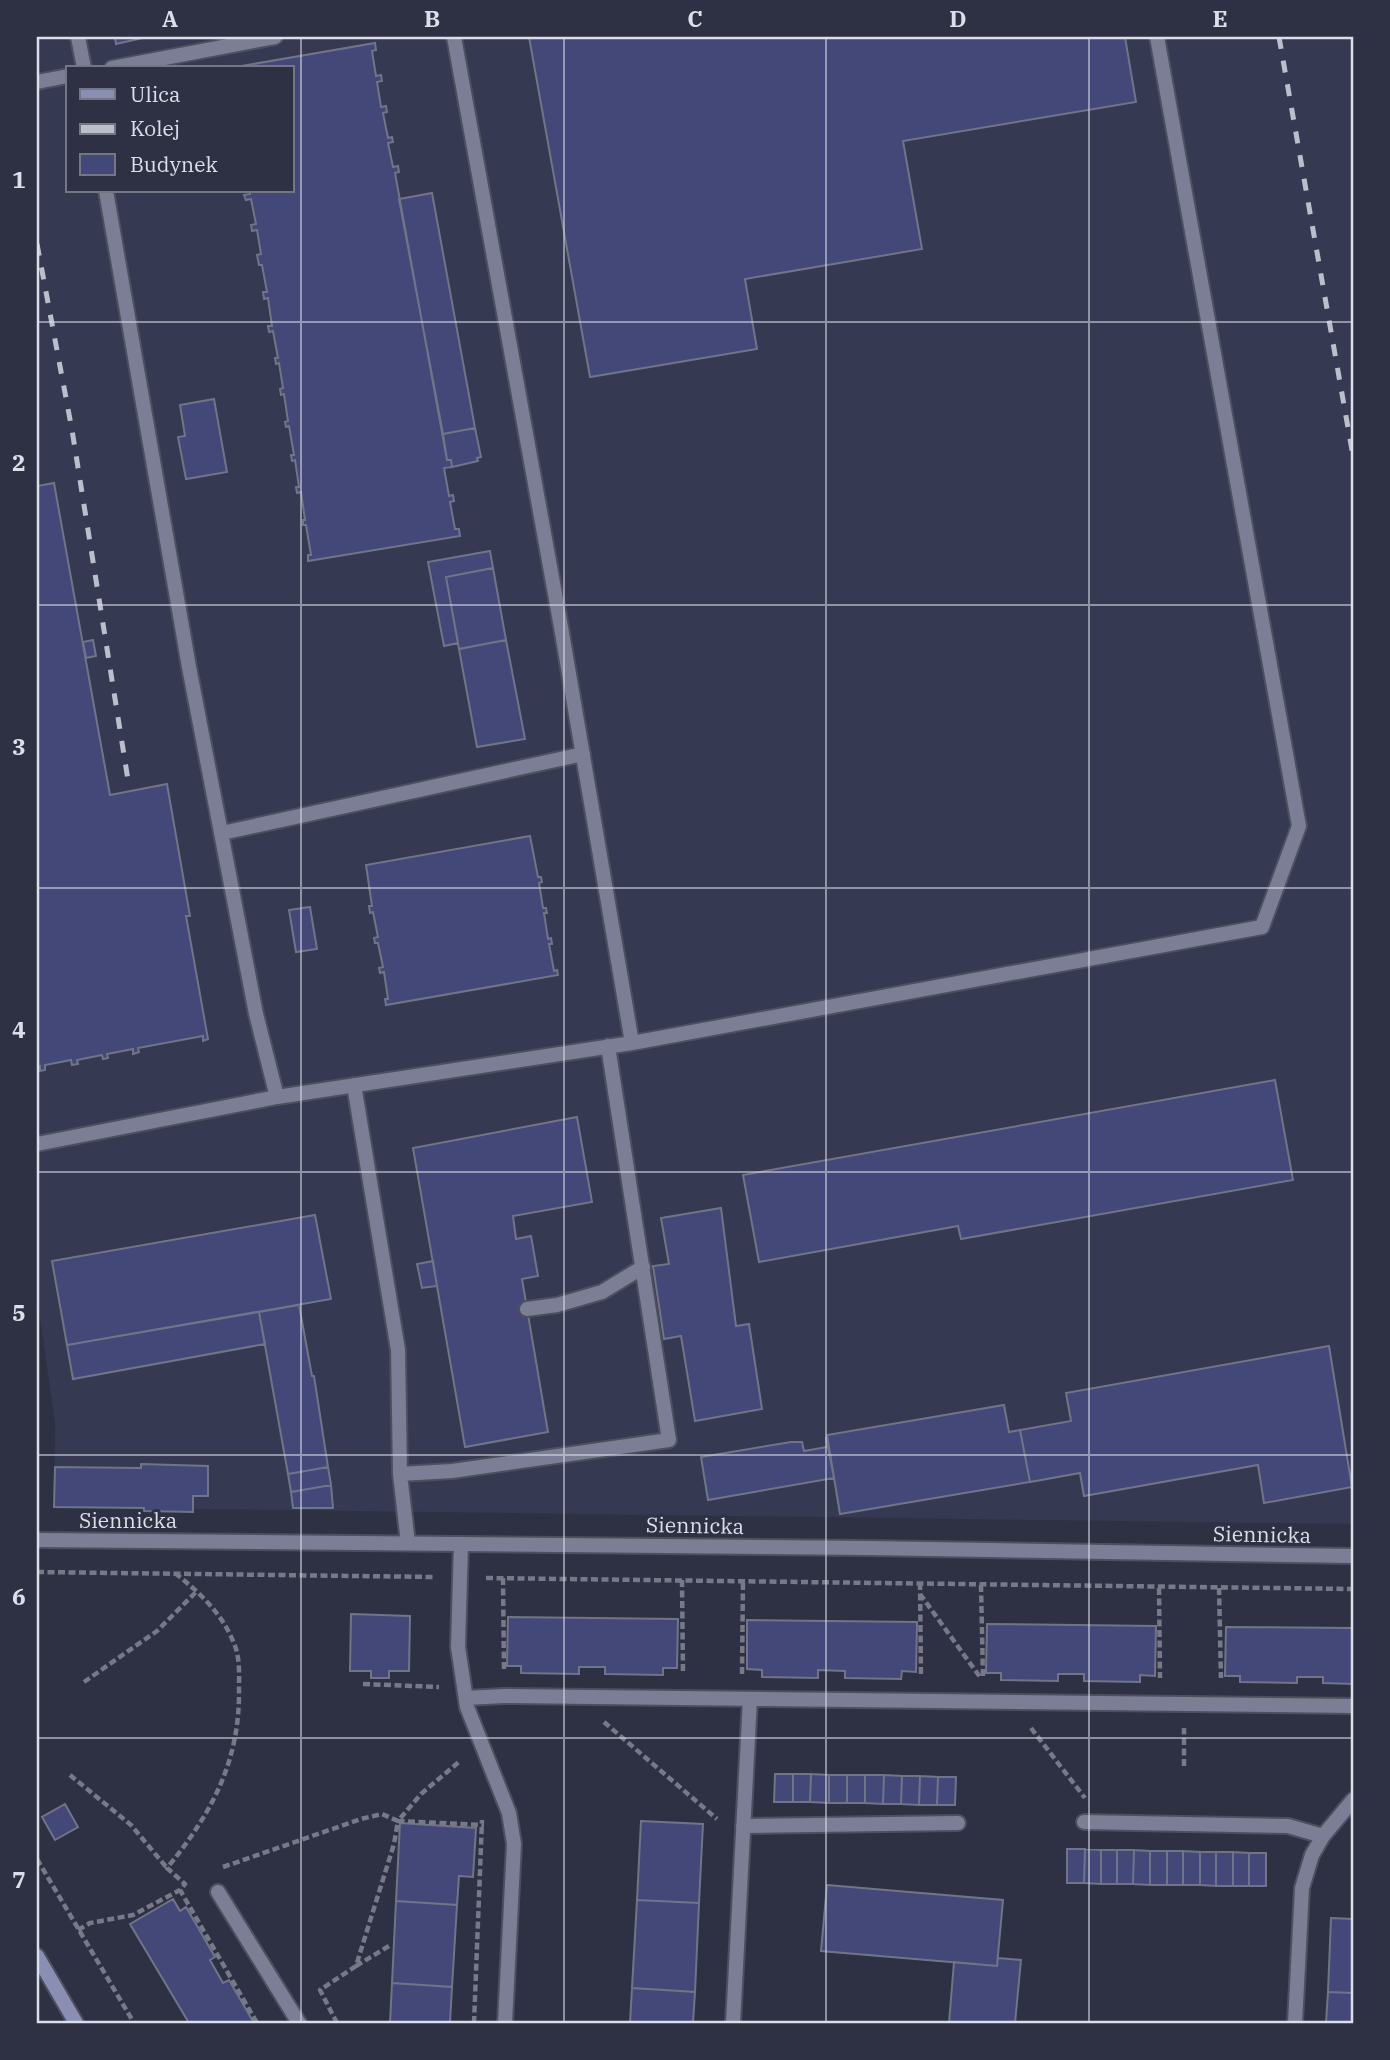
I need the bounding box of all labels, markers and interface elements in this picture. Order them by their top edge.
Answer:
text: A [162,3,178,33]
text: B [424,3,440,33]
text: C [687,3,703,33]
text: D [949,3,967,33]
text: E [1212,3,1228,33]
legend [66,66,294,192]
text: Ulica [130,80,181,108]
text: Kolej [130,114,180,142]
text: Budynek [130,150,219,178]
text: 1 [12,164,26,194]
text: 2 [12,447,26,477]
text: 3 [12,731,26,761]
text: 4 [12,1014,26,1044]
text: 5 [12,1297,26,1327]
street label: Siennicka [79,1506,177,1534]
street label: Siennicka [646,1510,744,1540]
street label: Siennicka [1213,1519,1311,1549]
text: 6 [12,1581,26,1611]
text: 7 [12,1864,26,1894]

